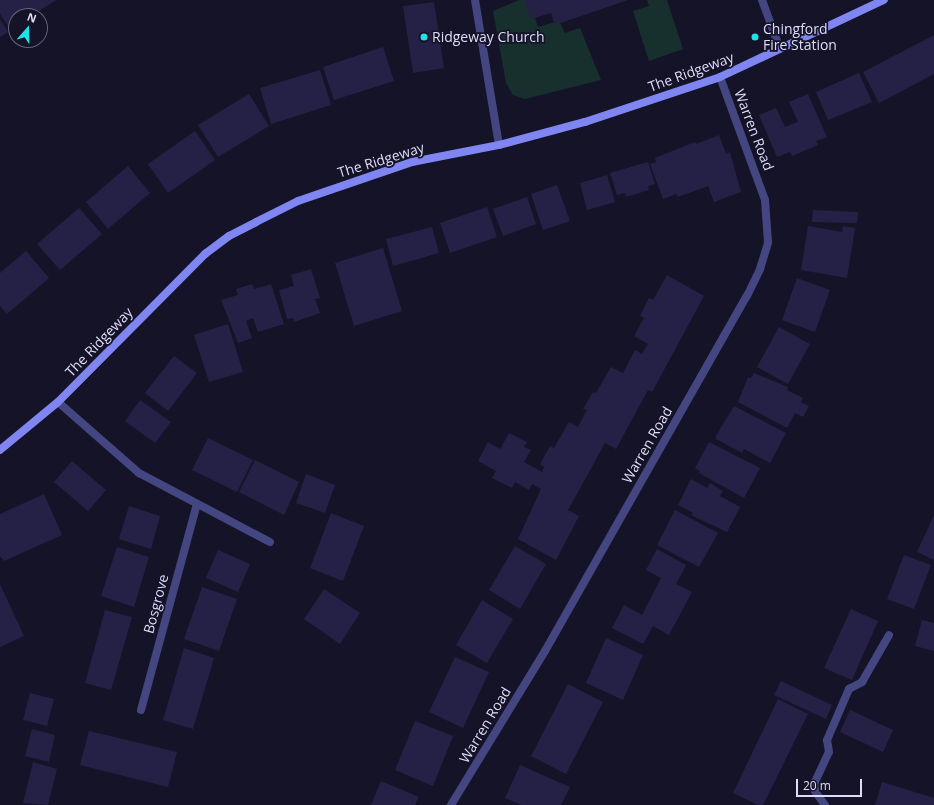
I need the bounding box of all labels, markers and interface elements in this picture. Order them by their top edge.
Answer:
north arrow [8,8,48,48]
text: N [25,9,39,26]
place label: Chingford Fire Station [763,21,837,54]
place label: Ridgeway Church [432,29,544,45]
marker: Ridgeway Church [419,32,429,42]
marker: Chingford Fire Station [750,32,760,42]
street label: The Ridgeway [646,49,736,95]
street label: Warren Road [731,87,777,173]
street label: The Ridgeway [336,139,426,181]
street label: The Ridgeway [62,304,136,380]
street label: Warren Road [618,404,676,486]
street label: Bosgrove [140,572,172,636]
street label: Warren Road [456,684,514,766]
scale bar [798,771,864,797]
text: 20 m [803,777,831,794]

